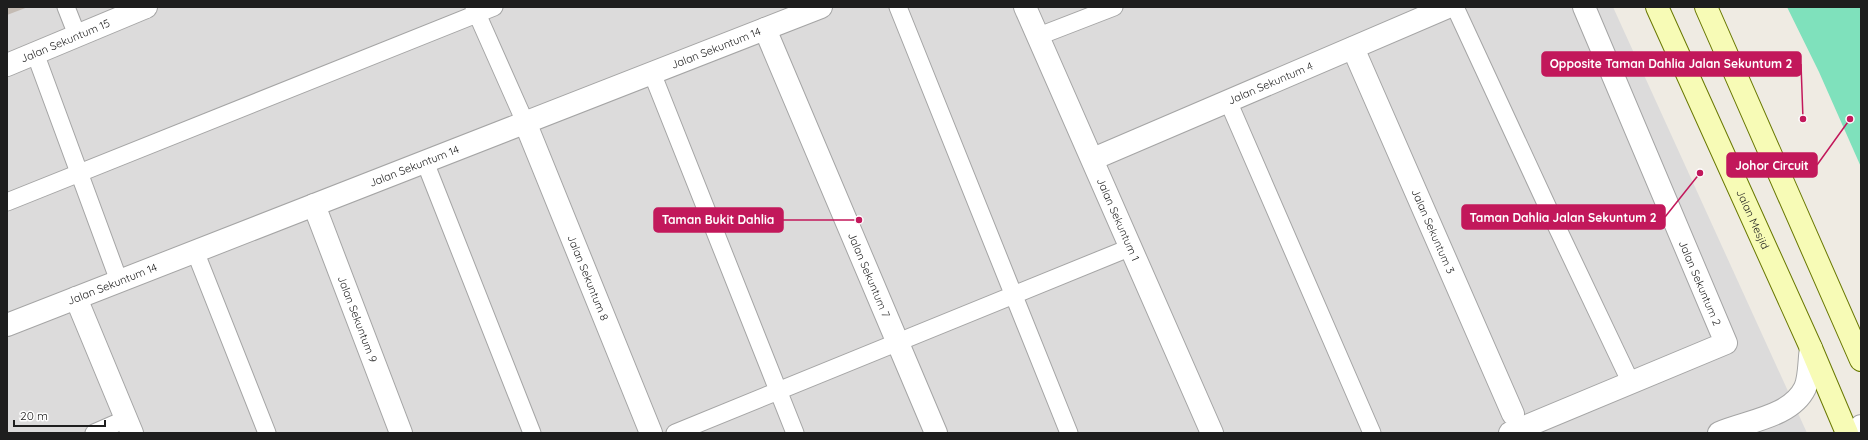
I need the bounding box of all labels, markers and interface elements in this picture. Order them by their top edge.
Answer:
street label: Jalan Sekuntum 15 [18,16,112,66]
street label: Jalan Sekuntum 14 [669,24,763,72]
callout: Opposite Taman Dahlia Jalan Sekuntum 2 [1542,52,1801,76]
text: Opposite Taman Dahlia Jalan Sekuntum 2 [1550,56,1792,71]
street label: Jalan Sekuntum 4 [1226,59,1315,107]
street label: Jalan Sekuntum 14 [367,142,461,190]
callout: Johor Circuit [1727,153,1817,177]
text: Johor Circuit [1735,158,1809,173]
street label: Jalan Sekuntum 1 [1094,176,1143,263]
street label: Jalan Sekuntum 3 [1408,187,1458,276]
street label: Jalan Mesjid [1733,187,1772,251]
callout: Taman Dahlia Jalan Sekuntum 2 [1462,205,1665,229]
callout: Taman Bukit Dahlia [654,208,783,232]
text: Taman Dahlia Jalan Sekuntum 2 [1470,210,1657,225]
text: Taman Bukit Dahlia [662,212,774,227]
street label: Jalan Sekuntum 7 [845,230,893,320]
street label: Jalan Sekuntum 8 [564,233,612,323]
street label: Jalan Sekuntum 2 [1676,238,1724,328]
street label: Jalan Sekuntum 14 [65,260,159,308]
street label: Jalan Sekuntum 9 [335,274,380,364]
scale bar [14,402,105,428]
text: 20 m [20,408,48,423]

